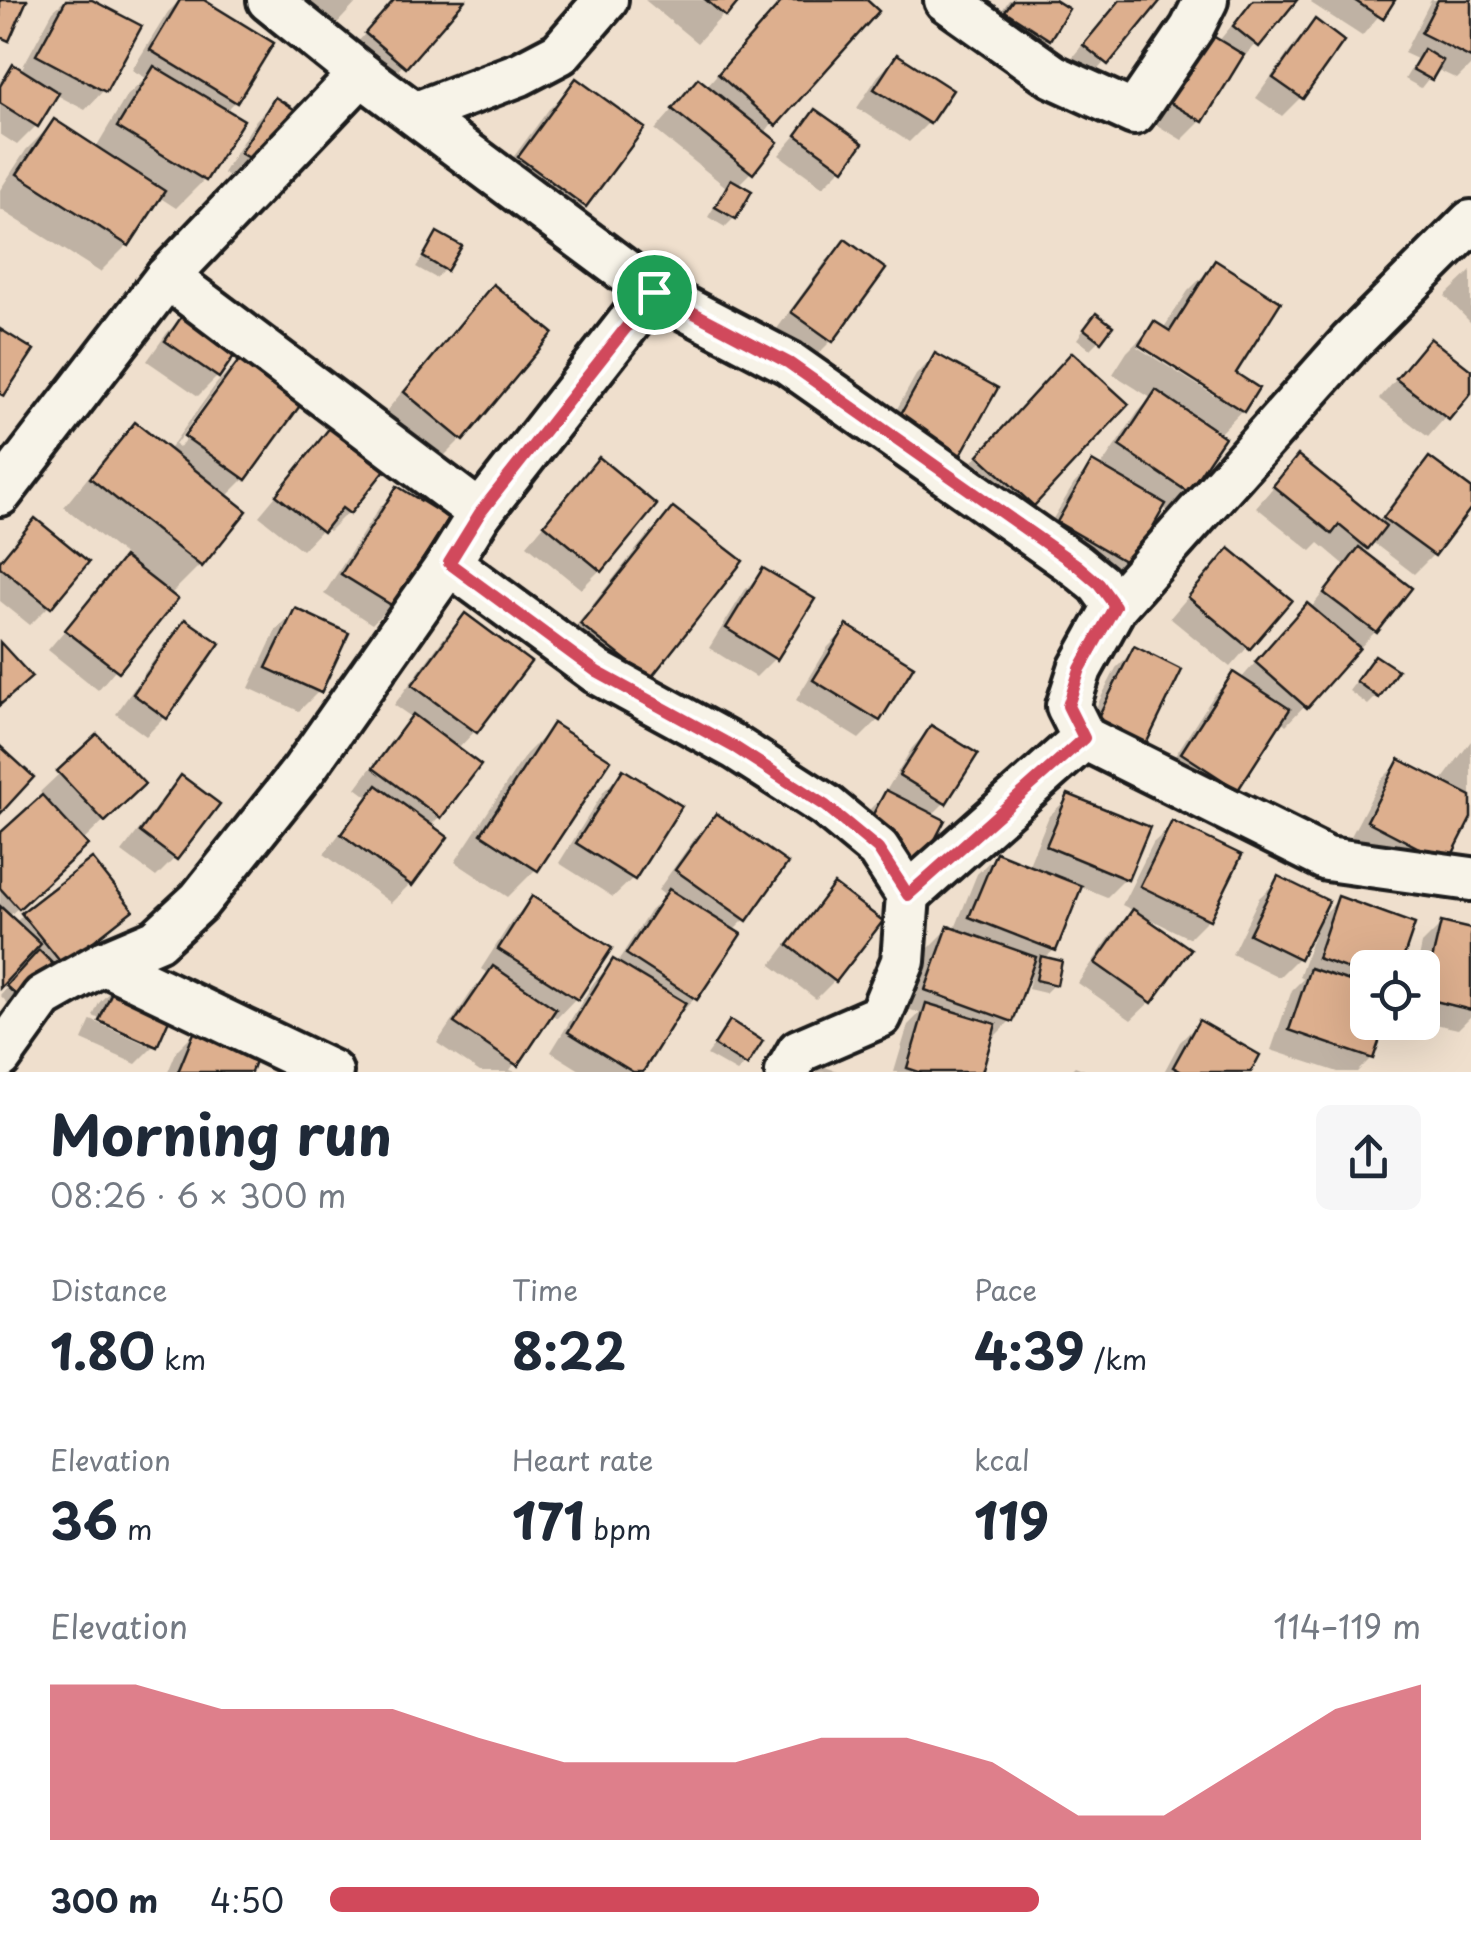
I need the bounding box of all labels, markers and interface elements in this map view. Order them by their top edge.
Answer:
pin [612,250,697,335]
icon: arrive [627,265,682,320]
map controls [1350,950,1440,1040]
button: locate [1350,950,1440,1040]
text: Morning run [50,1092,392,1175]
button: share [1316,1105,1421,1210]
text: 08:26 · 6 × 300 m [50,1171,346,1219]
text: Distance [50,1268,168,1311]
text: Time [512,1268,578,1311]
text: Pace [974,1268,1037,1311]
text: 1.80 [50,1311,155,1387]
text: 8:22 [512,1311,626,1387]
text: 4:39 [974,1311,1085,1387]
text: km [155,1337,206,1380]
text: /km [1085,1337,1147,1380]
text: Elevation [50,1438,171,1481]
text: Heart rate [512,1438,653,1481]
text: kcal [974,1438,1030,1481]
text: 36 [50,1481,118,1557]
text: 171 [512,1481,584,1557]
text: 119 [974,1481,1049,1557]
text: m [118,1507,153,1550]
text: bpm [584,1507,651,1550]
text: Elevation [50,1602,188,1650]
text: 114–119 m [1273,1602,1421,1650]
text: 300 m [50,1876,158,1924]
text: 4:50 [210,1876,284,1924]

